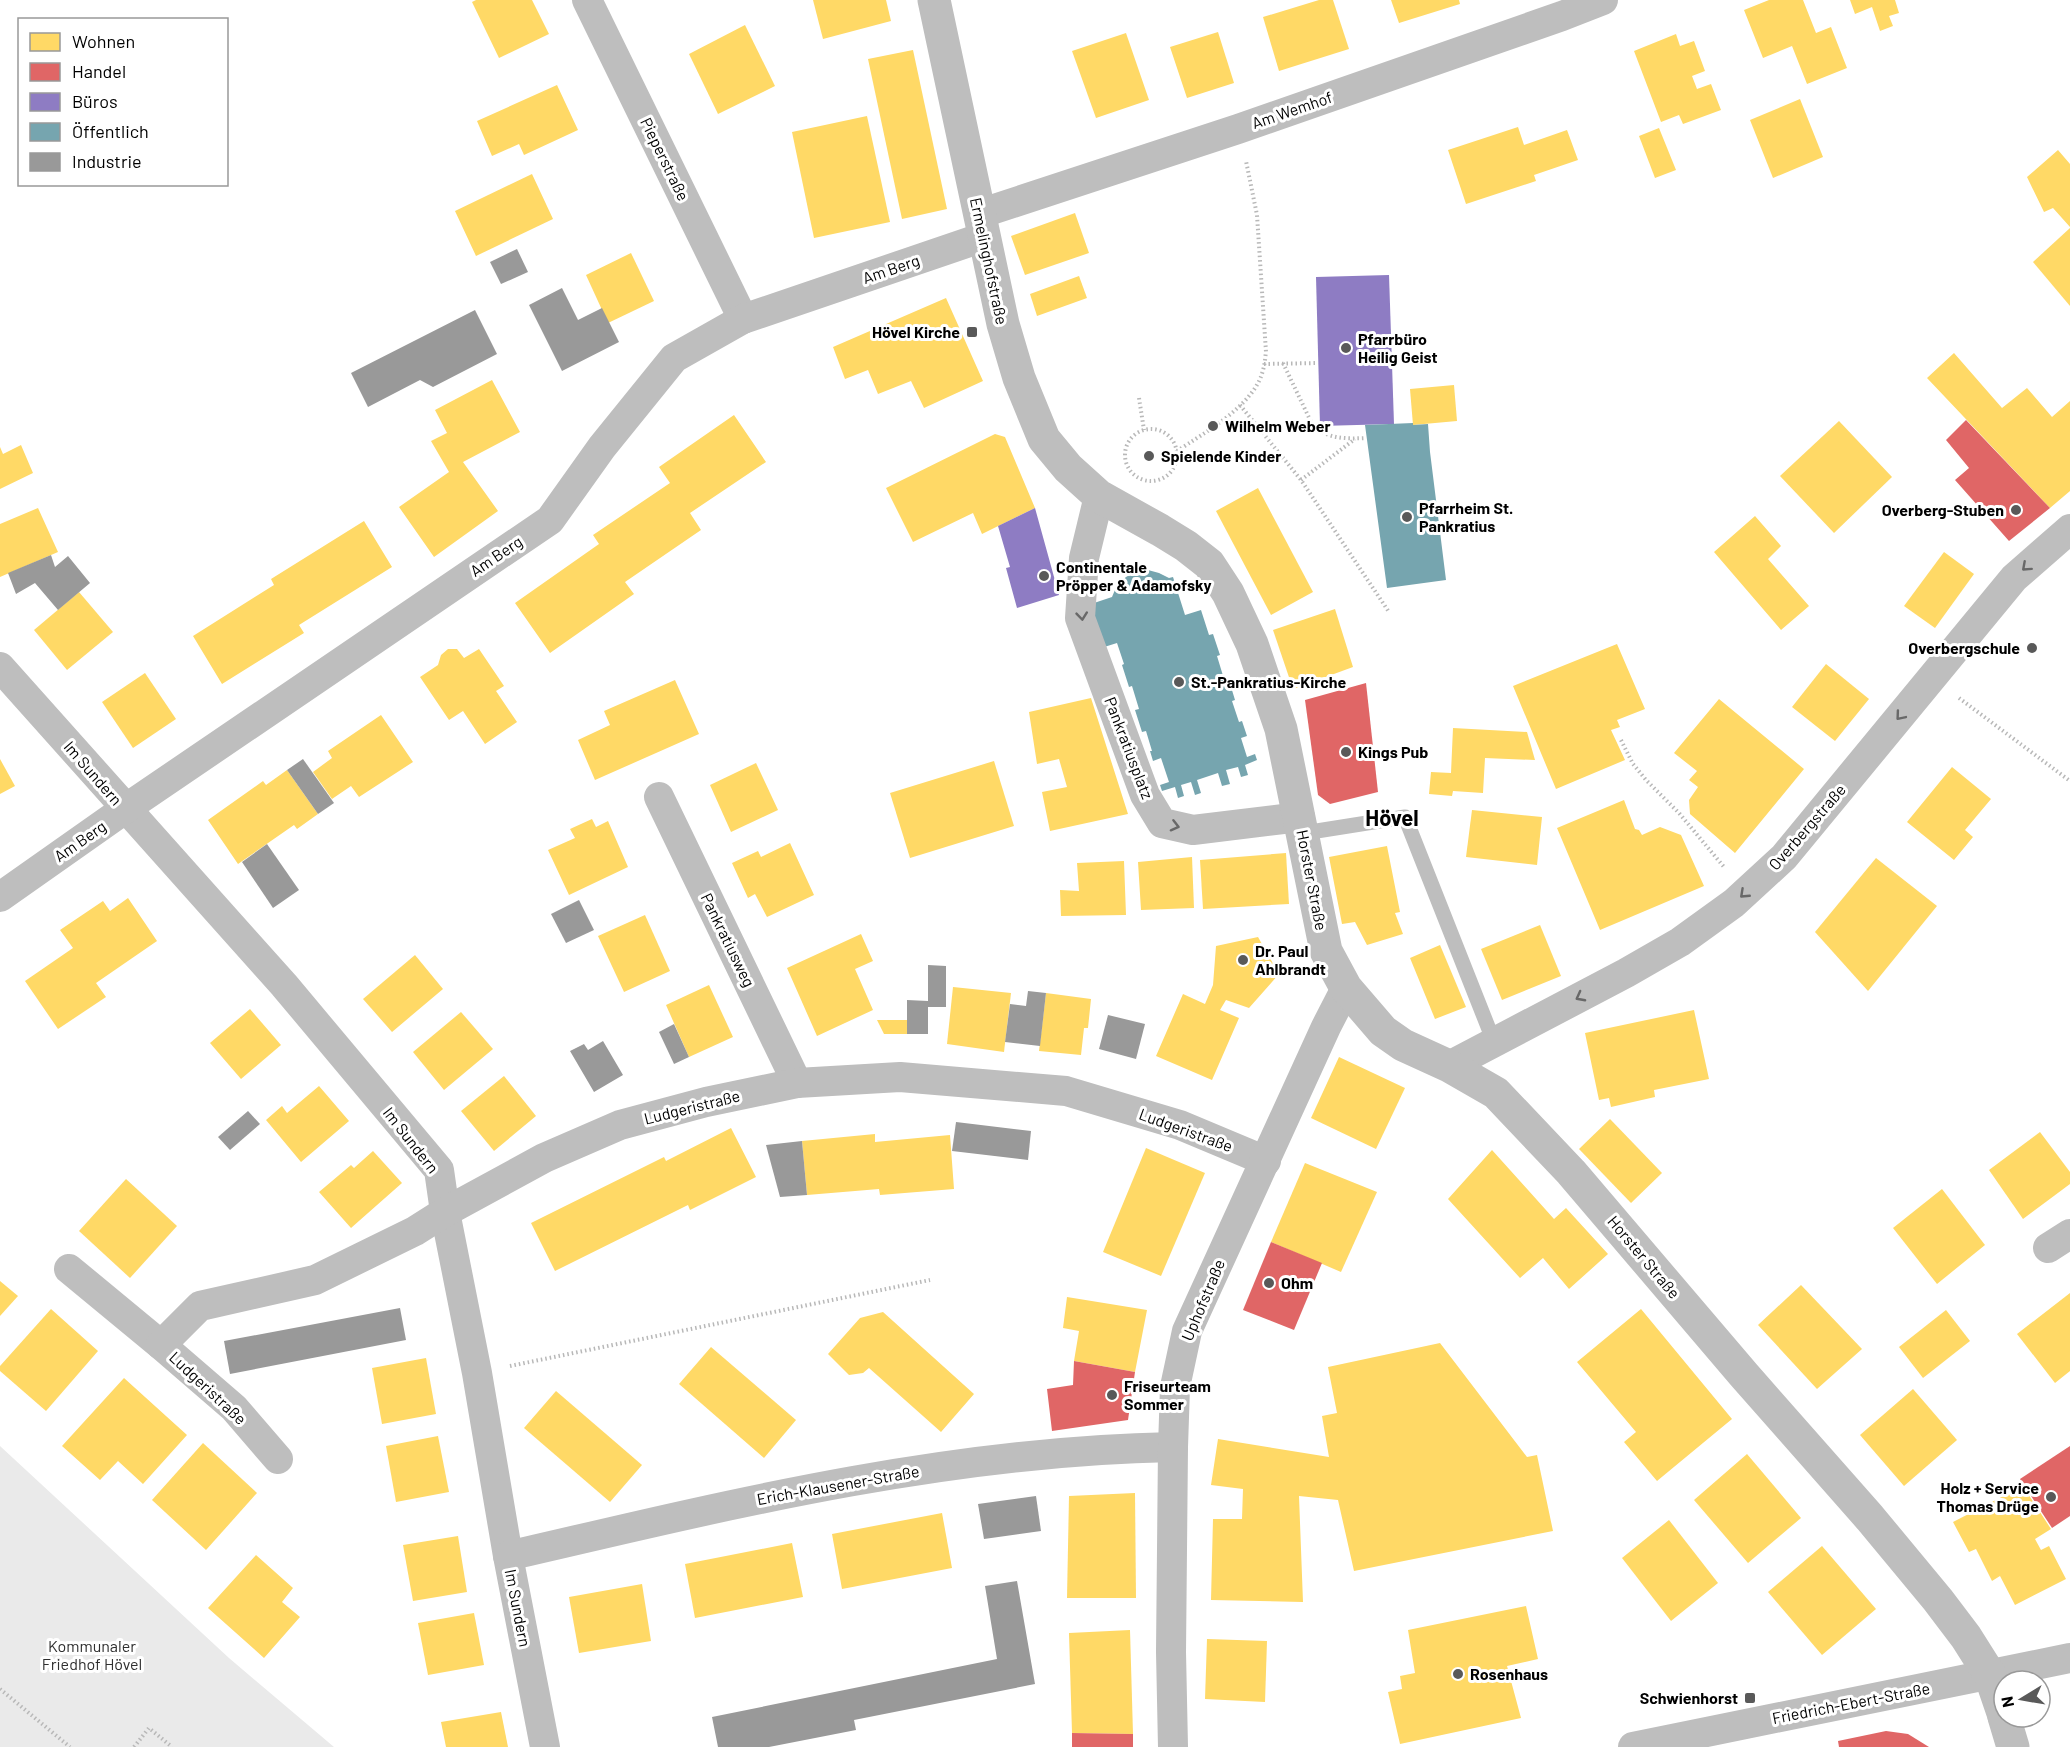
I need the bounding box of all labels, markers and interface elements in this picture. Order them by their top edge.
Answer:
legend [18,18,228,186]
text: Wohnen [72,30,135,52]
text: Handel [72,60,126,82]
street label: Am Wemhof [1249,87,1335,132]
text: Büros [72,90,118,112]
street label: Pieperstraße [637,114,694,203]
text: Öffentlich [72,120,149,142]
text: Industrie [72,150,142,172]
street label: Ermelinghofstraße [967,196,1012,326]
street label: Am Berg [860,250,922,287]
place label: Hövel Kirche [872,322,960,341]
marker: Hövel Kirche [965,325,979,339]
place label: Pfarrbüro Heilig Geist [1358,329,1438,366]
marker: Pfarrbüro Heilig Geist [1339,341,1353,355]
place label: Wilhelm Weber [1225,416,1331,435]
marker: Wilhelm Weber [1206,419,1220,433]
place label: Spielende Kinder [1161,446,1281,465]
marker: Spielende Kinder [1142,449,1156,463]
place label: Pfarrheim St. Pankratius [1419,498,1513,535]
place label: Overberg-Stuben [1882,500,2004,519]
marker: Overberg-Stuben [2009,503,2023,517]
marker: Pfarrheim St. Pankratius [1400,510,1414,524]
street label: Am Berg [466,531,525,580]
place label: Continentale Pröpper & Adamofsky [1056,557,1212,594]
one-way arrow [2022,560,2033,571]
marker: Continentale Pröpper & Adamofsky [1037,569,1051,583]
one-way arrow [1075,611,1087,620]
place label: Overbergschule [1908,638,2020,657]
marker: Overbergschule [2025,641,2039,655]
place label: St.-Pankratius-Kirche [1191,672,1347,691]
marker: St.-Pankratius-Kirche [1172,675,1186,689]
street label: Pankratiusplatz [1101,694,1158,802]
one-way arrow [1897,709,1908,720]
street label: Im Sundern [60,737,126,809]
place label: Kings Pub [1358,742,1428,761]
marker: Kings Pub [1339,745,1353,759]
street label: Overbergstraße [1764,780,1849,874]
district label: Hövel [1365,804,1419,830]
street label: Am Berg [50,816,109,865]
one-way arrow [1170,819,1180,832]
street label: Horster Straße [1293,828,1332,932]
one-way arrow [1740,887,1751,898]
street label: Pankratiusweg [698,890,759,990]
place label: Dr. Paul Ahlbrandt [1255,941,1326,978]
marker: Dr. Paul Ahlbrandt [1236,953,1250,967]
one-way arrow [1575,990,1586,1001]
street label: Ludgeristraße [642,1085,742,1128]
street label: Im Sundern [380,1103,443,1177]
street label: Ludgeristraße [1137,1104,1236,1155]
street label: Horster Straße [1604,1211,1685,1302]
street label: Uphofstraße [1177,1256,1228,1343]
place label: Ohm [1281,1273,1313,1292]
marker: Ohm [1262,1276,1276,1290]
street label: Ludgeristraße [166,1347,251,1428]
place label: Friseurteam Sommer [1124,1376,1211,1413]
marker: Friseurteam Sommer [1105,1388,1119,1402]
street label: Erich-Klausener-Straße [755,1461,921,1508]
place label: Holz + Service Thomas Drüge [1937,1478,2039,1515]
marker: Holz + Service Thomas Drüge [2044,1490,2058,1504]
street label: Im Sundern [502,1567,535,1648]
park label: Kommunaler Friedhof Hövel [42,1636,142,1673]
place label: Rosenhaus [1470,1664,1548,1683]
marker: Rosenhaus [1451,1667,1465,1681]
north arrow [1992,1669,2052,1729]
street label: Friedrich-Ebert-Straße [1770,1678,1931,1727]
place label: Schwienhorst [1640,1688,1738,1707]
marker: Schwienhorst [1743,1691,1757,1705]
text: N [1996,1695,2017,1709]

